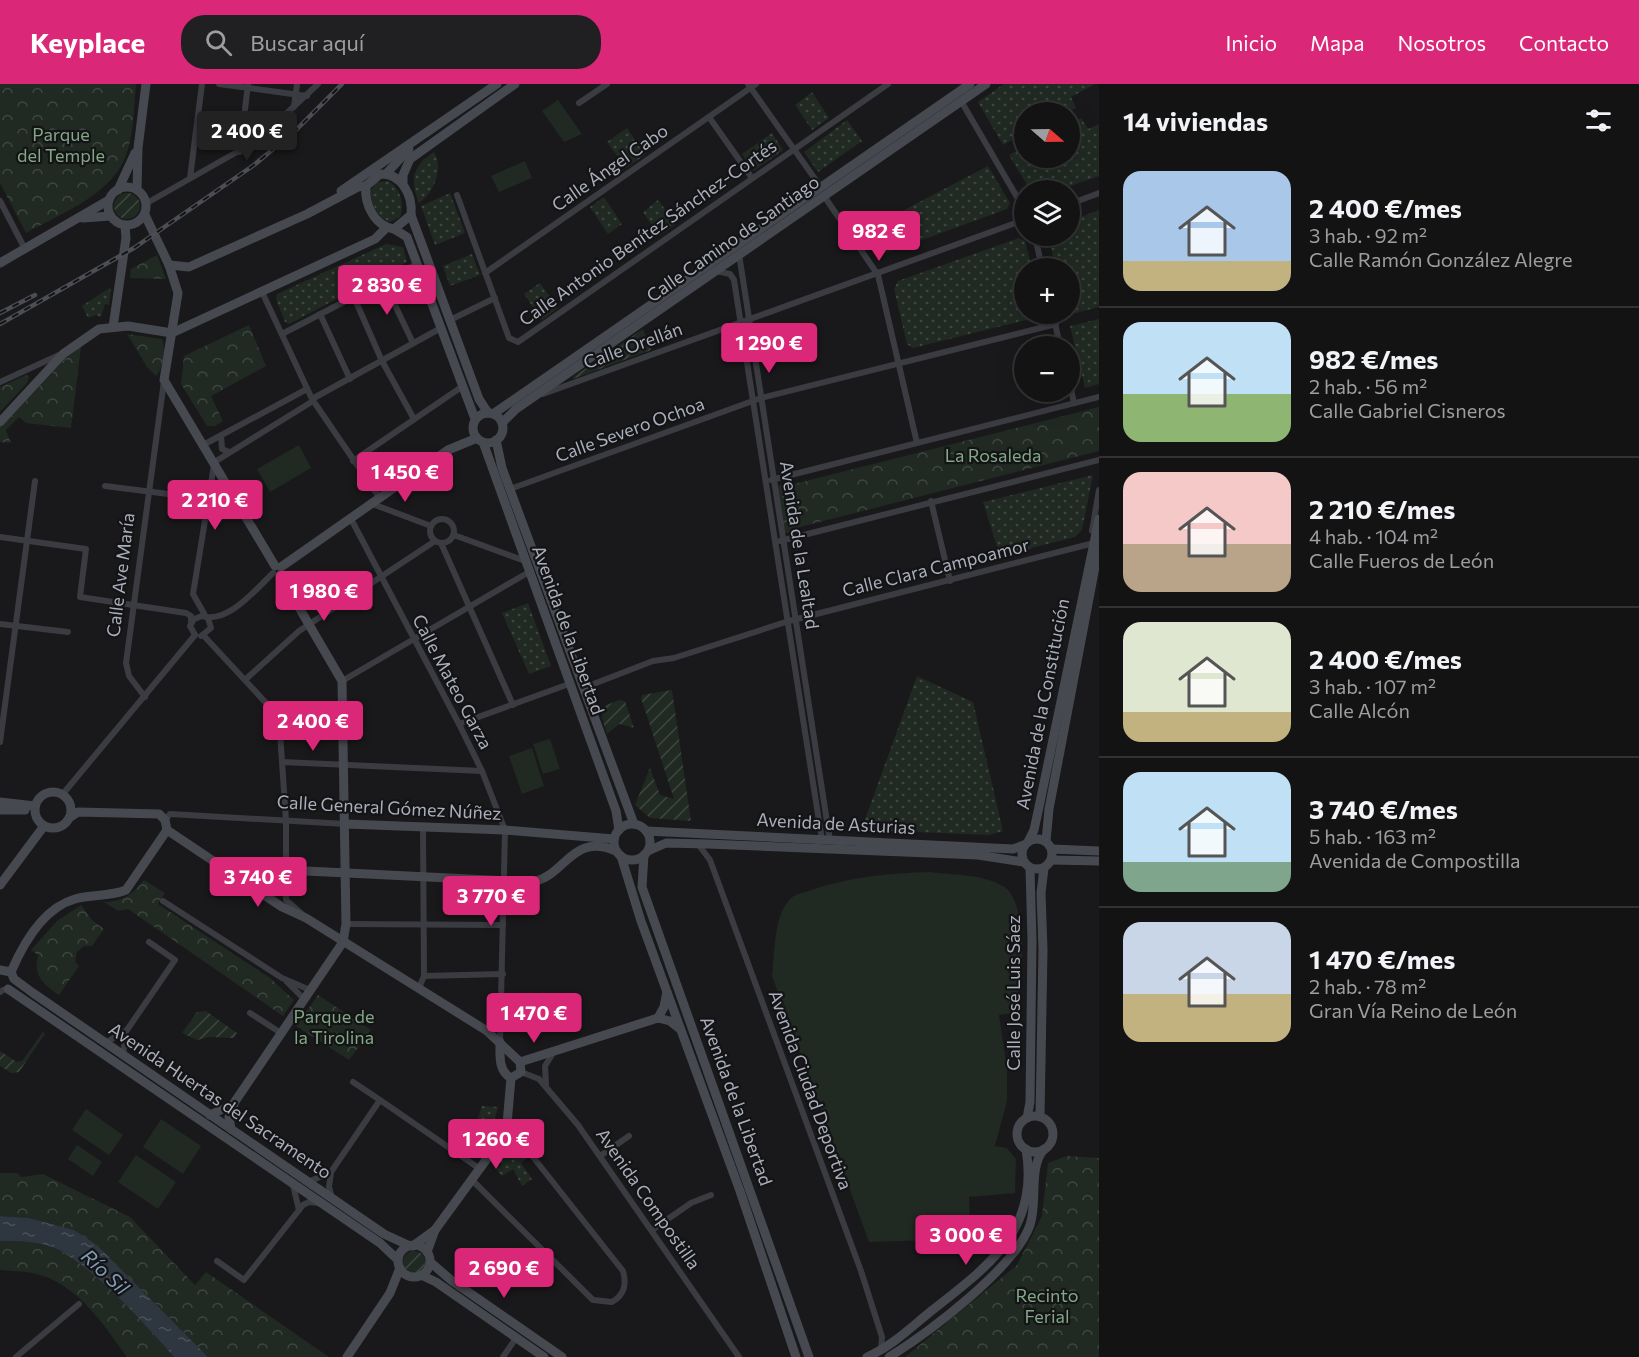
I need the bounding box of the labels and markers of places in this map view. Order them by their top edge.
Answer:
pin: 2 400 € [192,111,302,162]
pin: 982 € [837,211,921,262]
pin: 2 830 € [332,265,442,316]
pin: 1 290 € [714,323,824,374]
pin: 1 450 € [350,452,460,503]
pin: 2 210 € [160,480,270,531]
pin: 1 980 € [269,571,379,622]
pin: 2 400 € [258,701,368,752]
pin: 3 740 € [203,857,313,908]
pin: 3 770 € [436,876,546,927]
pin: 1 470 € [479,993,589,1044]
pin: 1 260 € [441,1119,551,1170]
pin: 3 000 € [911,1215,1021,1266]
pin: 2 690 € [449,1248,559,1299]

